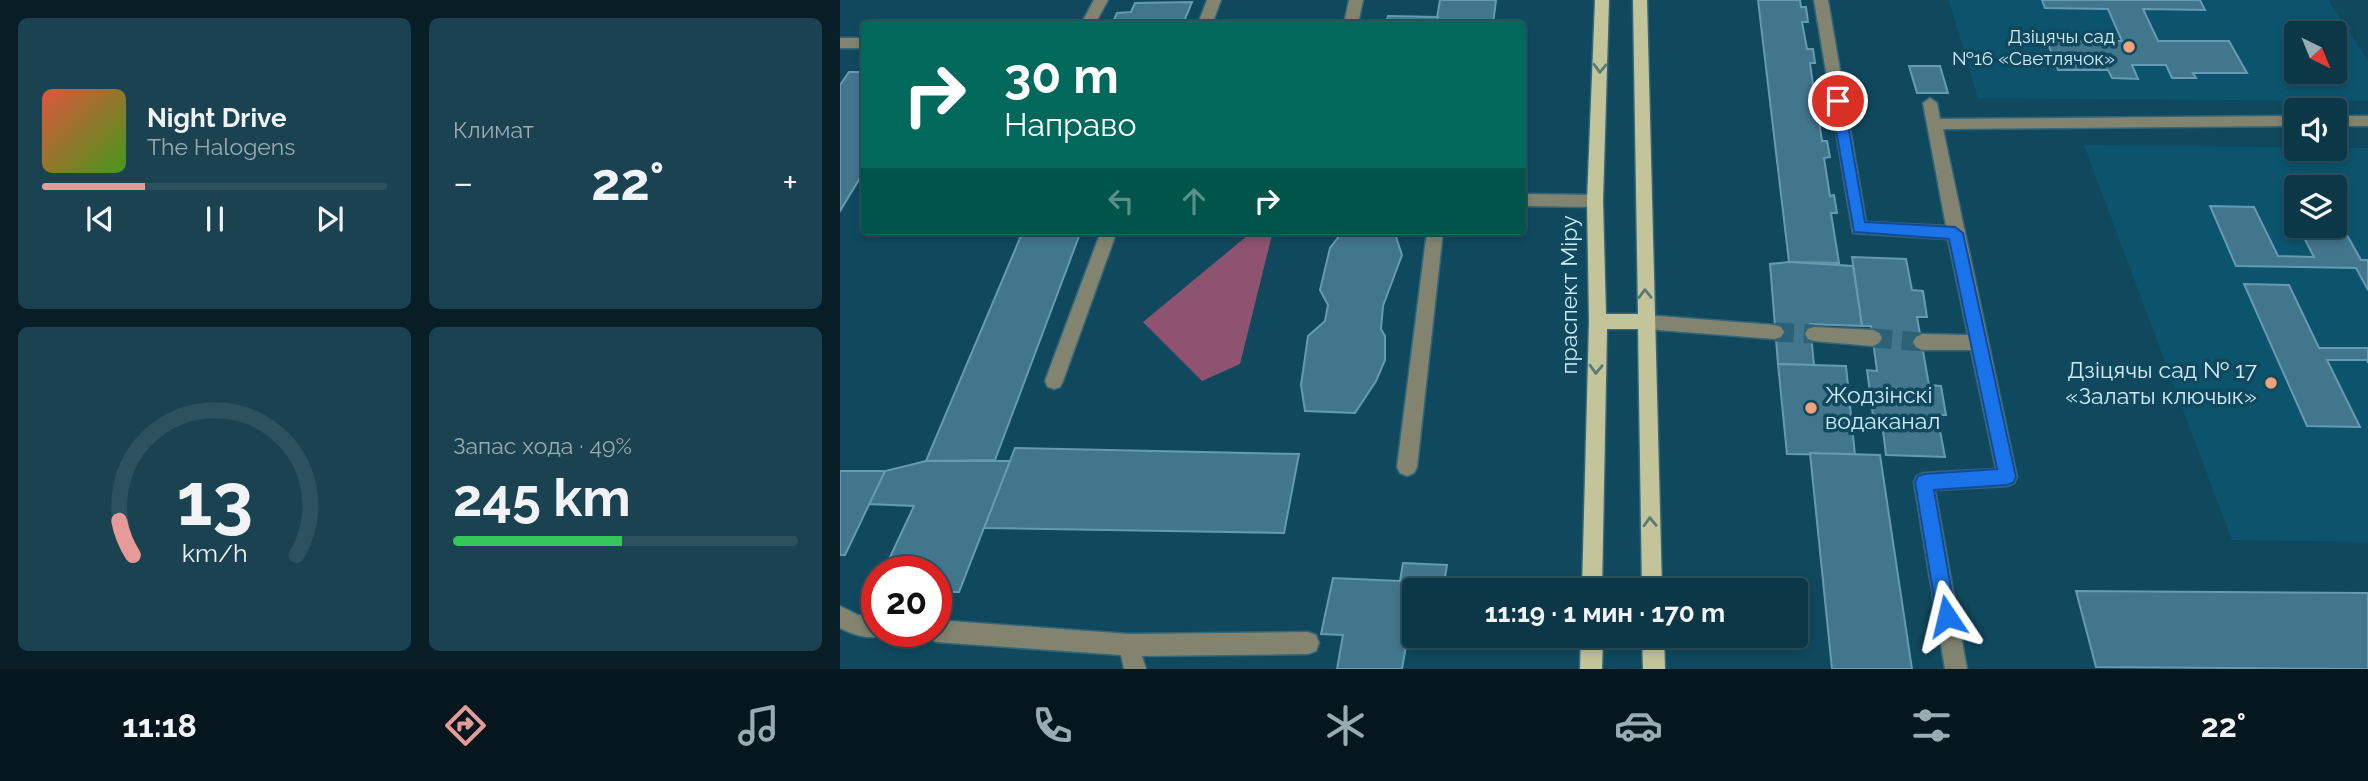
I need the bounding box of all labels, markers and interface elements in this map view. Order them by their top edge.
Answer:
north arrow [2284,21,2347,84]
map controls [2284,21,2347,238]
place label: Дзіцячы сад №16 «Светлячок» [1952,25,2115,69]
marker: Дзіцячы сад №16 «Светлячок» [2121,39,2137,55]
text: 30 m [1004,47,1119,104]
icon: right [889,49,980,140]
one-way arrow [1592,63,1607,74]
pin [1808,71,1868,131]
icon: arrive [1819,82,1857,120]
button: sound [2284,98,2347,161]
text: Night Drive [147,103,286,133]
text: Направо [1004,106,1136,143]
text: Климат [453,116,534,143]
text: The Halogens [147,133,295,160]
text: 22° [591,151,664,212]
text: − [453,160,473,205]
text: + [782,160,798,205]
button: layers [2284,175,2347,238]
icon: left [1102,182,1140,220]
icon: ahead [1175,182,1213,220]
icon: right [1248,182,1286,220]
icon: previous [81,200,119,238]
icon: pause [196,200,234,238]
icon: next [311,200,349,238]
street label: праспект Міру [1555,215,1582,375]
one-way arrow [1637,288,1653,299]
place label: Дзіцячы сад № 17 «Залаты ключык» [2065,356,2258,409]
one-way arrow [1589,364,1604,375]
marker: Дзіцячы сад № 17 «Залаты ключык» [2263,375,2279,391]
place label: Жодзінскі водаканал [1825,381,1940,434]
marker: Жодзінскі водаканал [1803,400,1819,416]
text: Запас хода · 49% [453,432,632,459]
text: 13 [176,457,253,542]
text: 245 km [453,467,631,528]
one-way arrow [1642,516,1658,526]
text: km/h [182,538,247,568]
speed limit sign: 20 [861,556,952,647]
position arrow [1910,579,1984,653]
text: 11:19 · 1 мин · 170 m [1485,598,1725,628]
icon: directions [441,701,490,750]
icon: music [734,701,783,750]
icon: phone [1028,701,1077,750]
icon: climate [1321,701,1370,750]
icon: car [1614,701,1663,750]
icon: filters [1907,701,1956,750]
text: 11:18 [122,707,197,744]
text: 22° [2201,707,2246,744]

